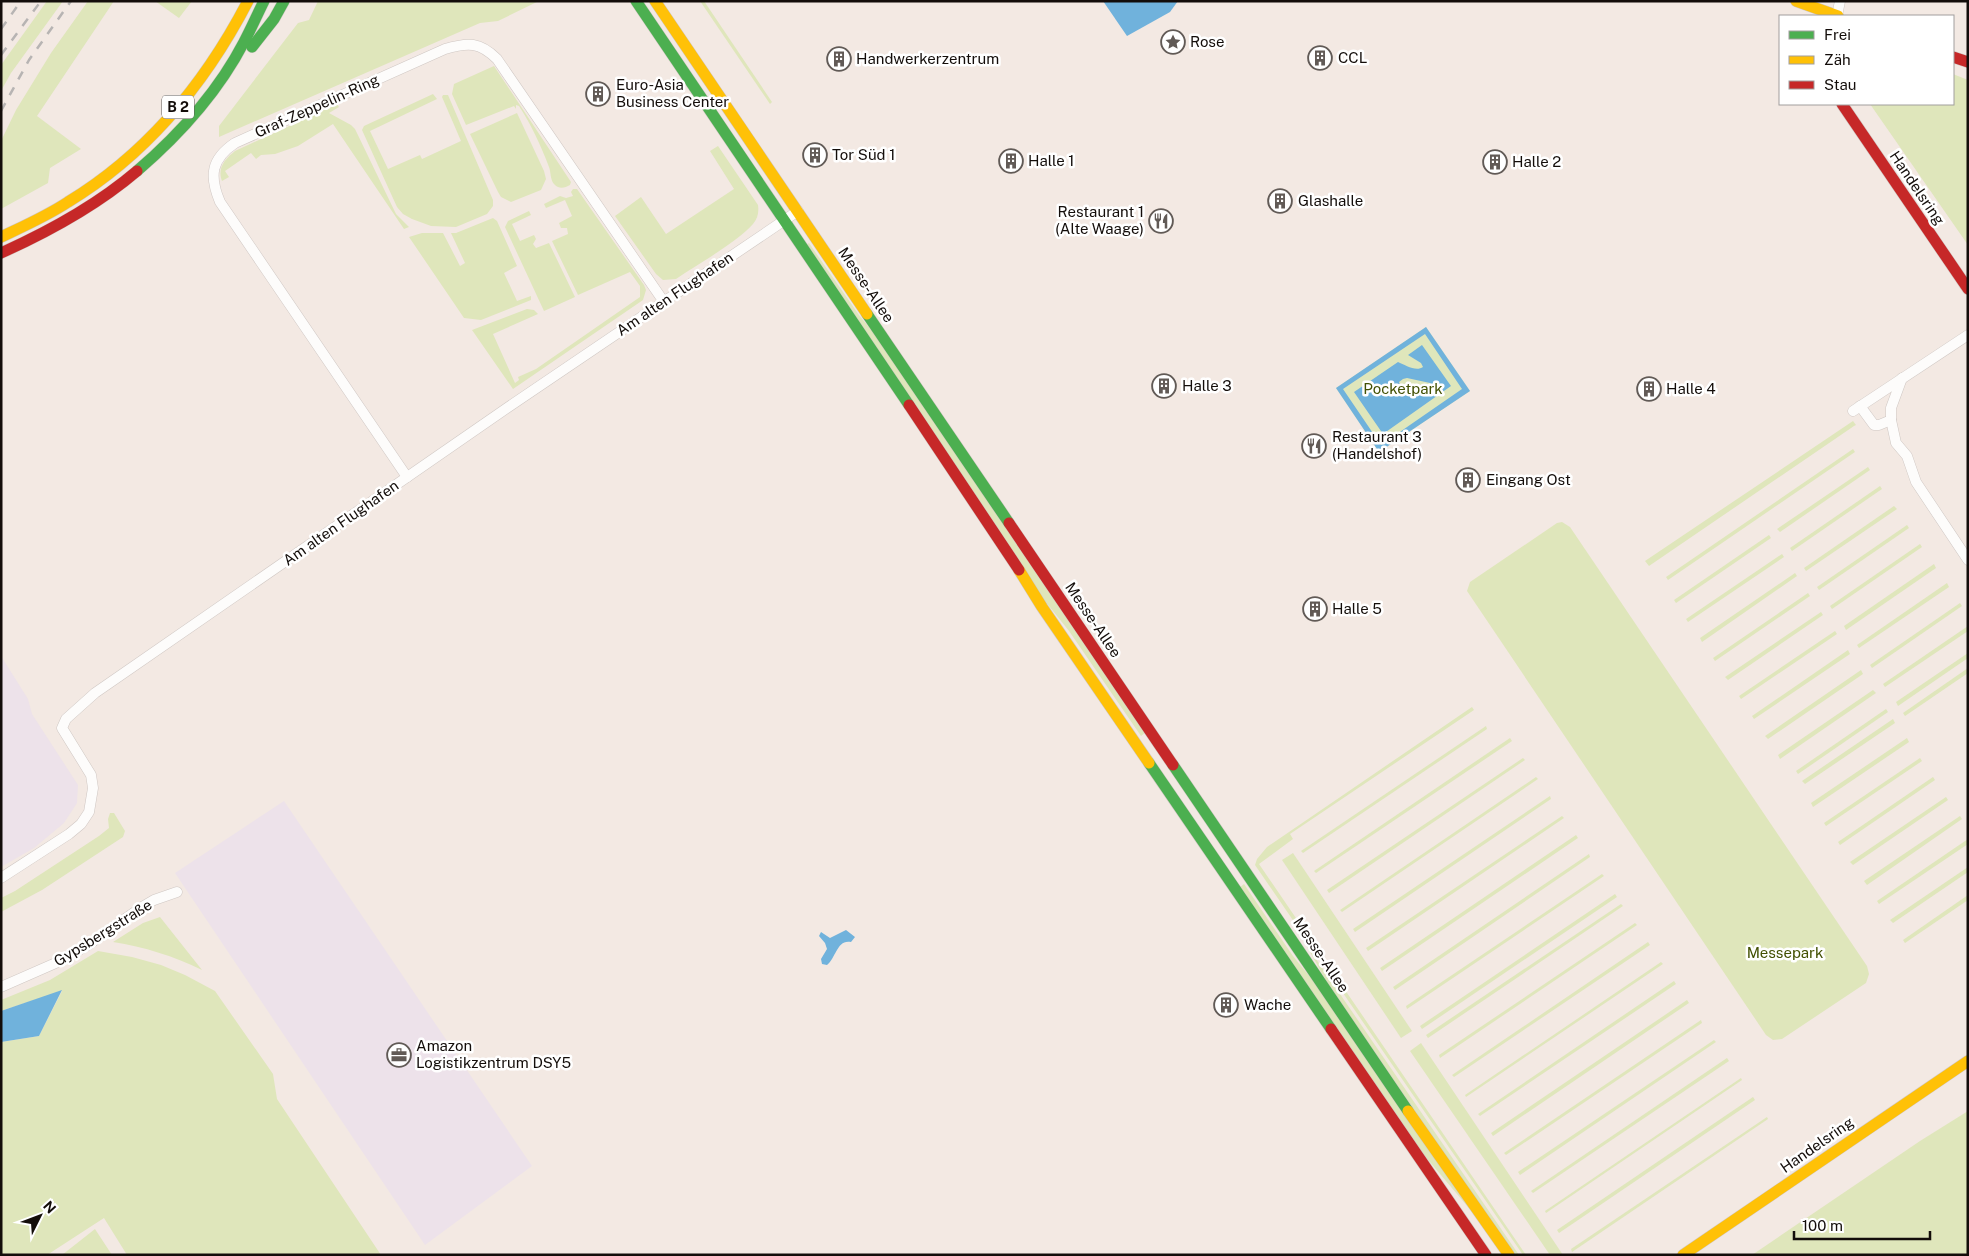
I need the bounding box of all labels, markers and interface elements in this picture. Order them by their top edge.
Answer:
legend [1779,15,1954,105]
text: Frei [1824,26,1851,43]
place icon: Rose [1160,29,1186,55]
place label: Rose [1190,33,1224,50]
building icon: CCL [1307,45,1333,71]
building icon: Handwerkerzentrum [826,46,852,72]
place label: CCL [1338,49,1367,66]
place label: Handwerkerzentrum [856,50,999,67]
text: Zäh [1824,51,1851,68]
street label: Graf-Zeppelin-Ring [252,70,382,141]
place label: Euro-Asia Business Center [616,76,729,110]
text: Stau [1824,76,1857,93]
building icon: Euro-Asia Business Center [585,81,611,107]
road number: B 2 [162,95,194,118]
building icon: Tor Süd 1 [802,142,828,168]
place label: Tor Süd 1 [832,146,895,163]
building icon: Halle 1 [998,148,1024,174]
street label: Handelsring [1886,148,1948,228]
building icon: Halle 2 [1482,149,1508,175]
place label: Halle 1 [1028,152,1074,169]
place label: Halle 2 [1512,153,1561,170]
building icon: Glashalle [1267,188,1293,214]
place label: Glashalle [1298,192,1363,209]
place label: Restaurant 1 (Alte Waage) [1055,203,1144,237]
restaurant icon: Restaurant 1 (Alte Waage) [1148,208,1174,234]
street label: Messe-Allee [835,244,898,325]
street label: Am alten Flughafen [613,248,736,339]
building icon: Halle 3 [1151,373,1177,399]
building icon: Halle 4 [1636,376,1662,402]
place label: Halle 3 [1182,377,1232,394]
park label: Pocketpark [1363,380,1443,397]
place label: Halle 4 [1666,380,1716,397]
place label: Restaurant 3 (Handelshof) [1332,428,1422,462]
restaurant icon: Restaurant 3 (Handelshof) [1301,433,1327,459]
building icon: Eingang Ost [1455,467,1481,493]
place label: Eingang Ost [1486,471,1571,488]
street label: Am alten Flughafen [280,476,402,569]
street label: Messe-Allee [1062,579,1125,660]
building icon: Halle 5 [1302,596,1328,622]
place label: Halle 5 [1332,600,1382,617]
street label: Gypsbergstraße [51,896,155,969]
street label: Messe-Allee [1290,914,1353,995]
park label: Messepark [1747,944,1823,961]
building icon: Wache [1213,992,1239,1018]
place label: Wache [1244,996,1291,1013]
place label: Amazon Logistikzentrum DSY5 [416,1037,571,1071]
office icon: Amazon Logistikzentrum DSY5 [386,1042,412,1068]
street label: Handelsring [1777,1113,1857,1176]
north arrow [15,1191,65,1241]
text: N [40,1198,59,1217]
scale bar [1794,1208,1930,1240]
text: 100 m [1802,1217,1843,1234]

